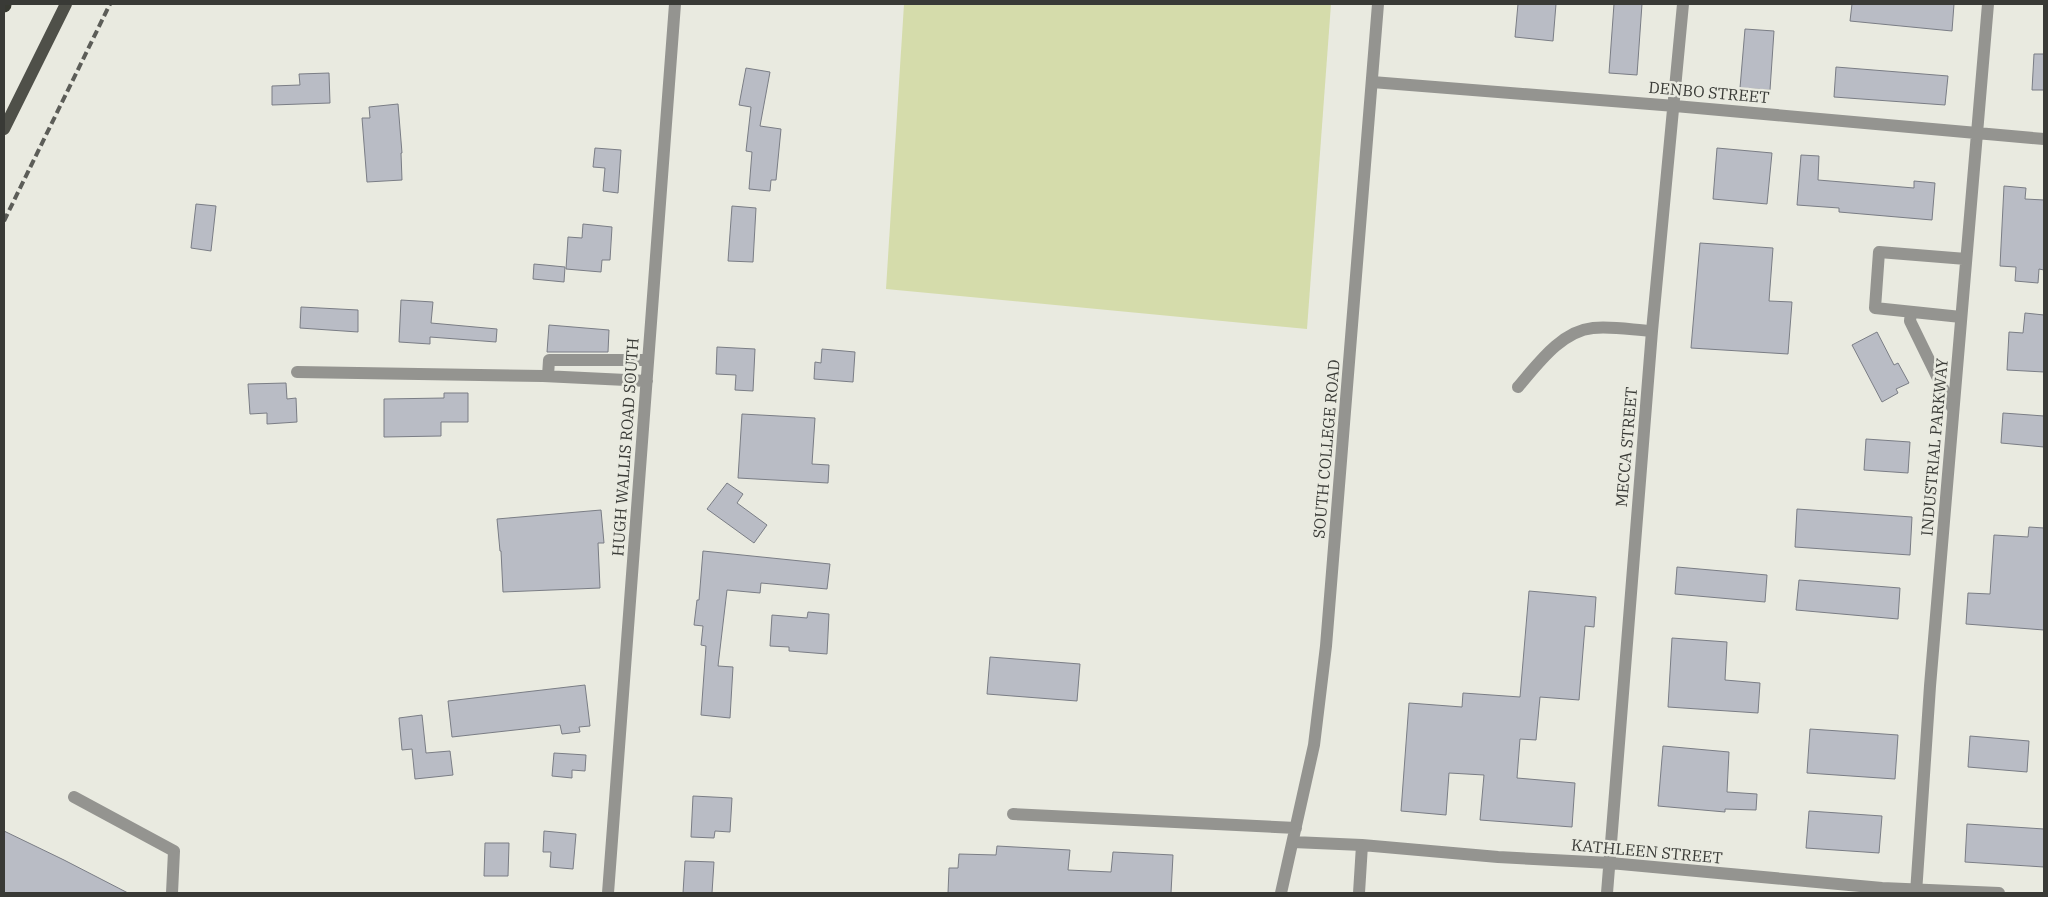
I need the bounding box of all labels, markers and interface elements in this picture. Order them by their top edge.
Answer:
street label: DENBO STREET [1648,77,1770,107]
street label: HUGH WALLIS ROAD SOUTH [607,337,643,557]
street label: INDUSTRIAL PARKWAY [1916,357,1952,537]
street label: SOUTH COLLEGE ROAD [1308,359,1344,539]
street label: MECCA STREET [1611,386,1641,508]
street label: KATHLEEN STREET [1570,834,1724,868]

